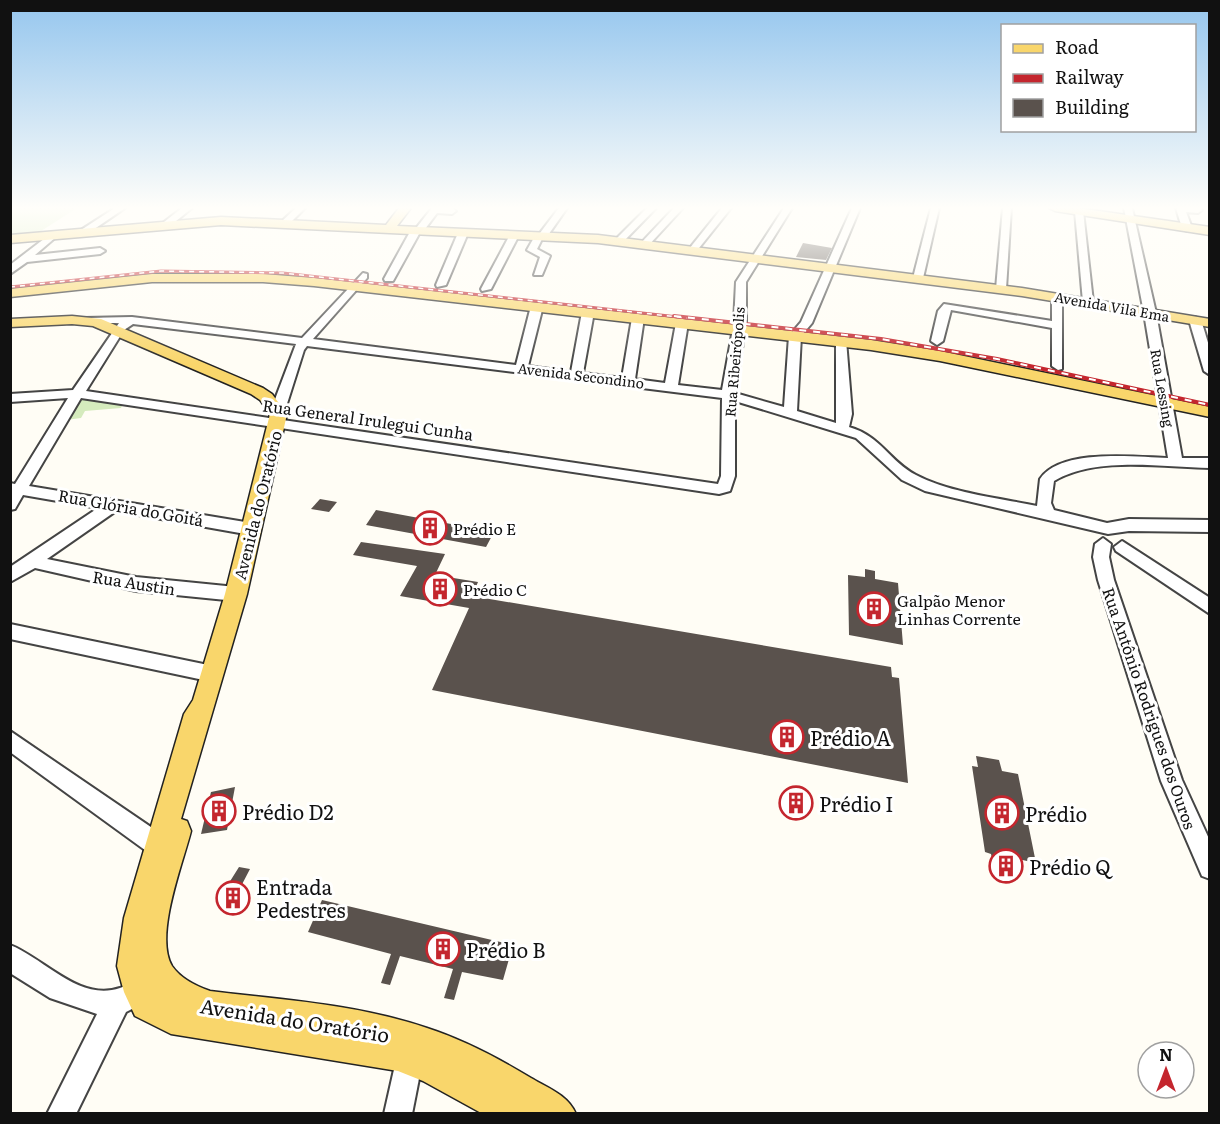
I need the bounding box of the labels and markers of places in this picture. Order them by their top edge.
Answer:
building icon: Prédio E [412,510,448,546]
place label: Prédio E [453,516,516,540]
building icon: Prédio C [422,571,458,607]
place label: Prédio C [463,577,527,601]
place label: Galpão Menor Linhas Corrente [897,588,1021,630]
building icon: Galpão Menor Linhas Corrente [856,591,892,627]
building icon: Prédio A [769,719,805,755]
place label: Prédio A [810,722,891,752]
building icon: Prédio I [778,785,814,821]
place label: Prédio I [819,788,893,818]
building icon: Prédio D2 [201,793,237,829]
building icon: Prédio [984,795,1020,831]
place label: Prédio D2 [242,796,334,826]
place label: Prédio [1025,798,1087,828]
building icon: Prédio Q [988,848,1024,884]
place label: Prédio Q [1029,851,1113,881]
place label: Entrada Pedestres [256,871,345,924]
building icon: Entrada Pedestres [215,880,251,916]
building icon: Prédio B [425,931,461,967]
place label: Prédio B [466,934,546,964]

